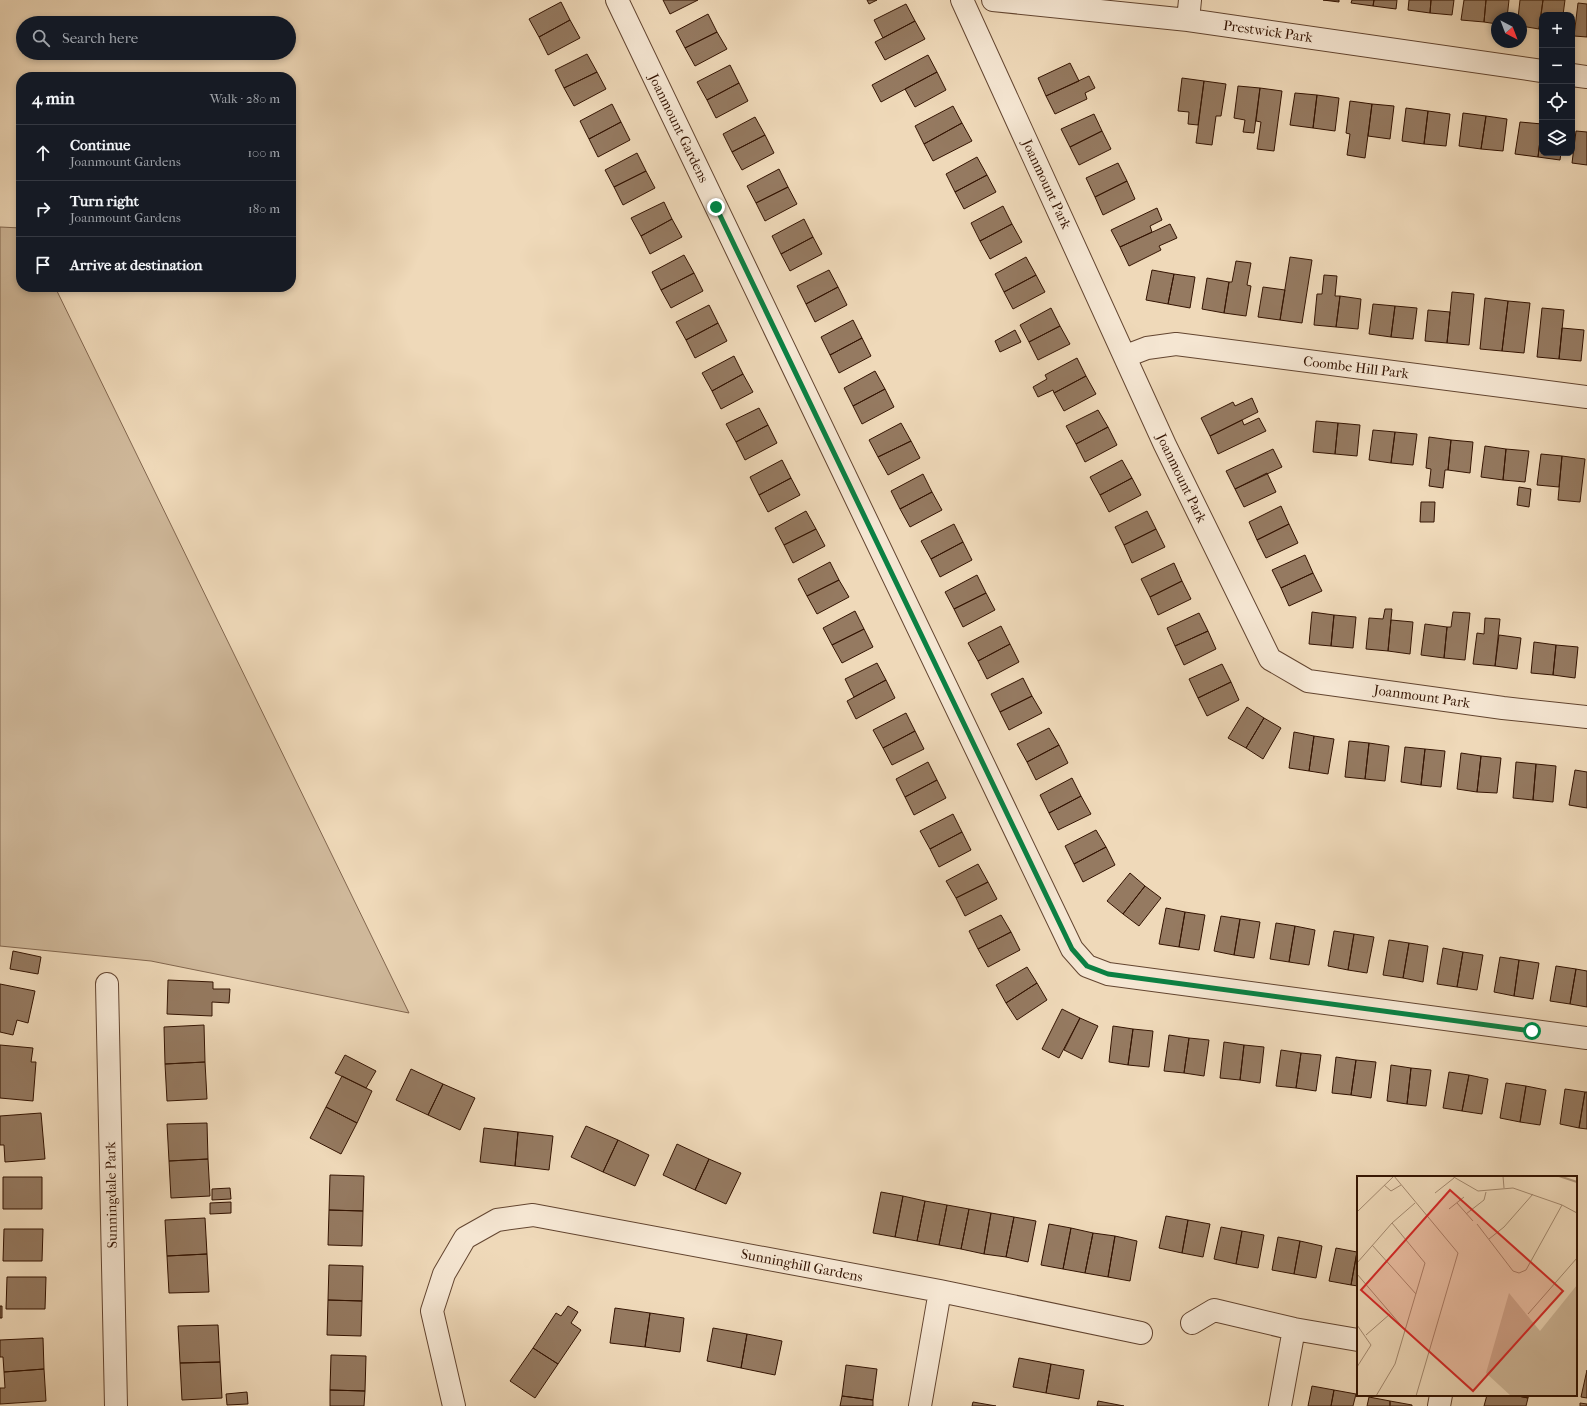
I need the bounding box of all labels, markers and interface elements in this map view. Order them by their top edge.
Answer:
north arrow [1491,12,1527,48]
map controls [1539,12,1575,156]
button: + [1539,12,1575,48]
search box [16,16,296,60]
street label: Prestwick Park [1222,17,1314,46]
icon: search [30,27,52,49]
text: Search here [62,29,138,47]
button: − [1539,48,1575,84]
street label: Joanmount Gardens [644,70,712,186]
button: locate [1539,84,1575,120]
text: 4 min [32,88,75,108]
text: Walk · 280 m [210,91,280,106]
button: layers [1539,120,1575,156]
text: Continue [70,136,130,154]
street label: Joanmount Park [1018,136,1075,232]
icon: ahead [32,142,54,164]
text: 100 m [247,145,280,160]
text: Joanmount Gardens [70,154,181,169]
text: Turn right [70,192,139,210]
icon: right [32,198,54,220]
route end [707,198,725,216]
text: 180 m [248,201,280,216]
text: Joanmount Gardens [70,210,181,225]
icon: arrive [32,254,54,276]
text: Arrive at destination [70,256,202,274]
street label: Coombe Hill Park [1302,353,1410,382]
street label: Joanmount Park [1152,430,1211,526]
street label: Joanmount Park [1372,681,1472,712]
route start [1523,1022,1541,1040]
street label: Sunningdale Park [102,1141,121,1248]
inset map [1357,1176,1577,1396]
street label: Sunninghill Gardens [739,1245,864,1286]

